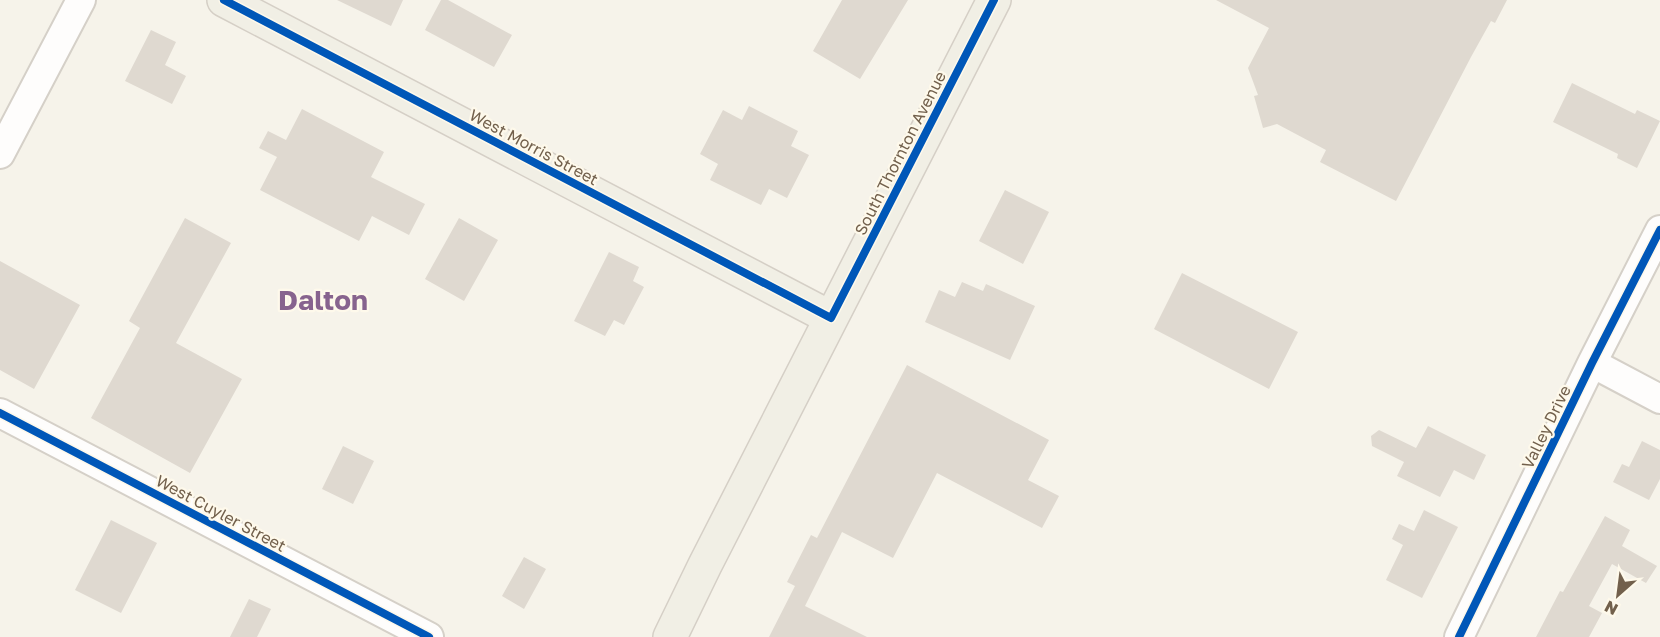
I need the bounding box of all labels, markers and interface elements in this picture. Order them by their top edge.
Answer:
street label: South Thornton Avenue [850,68,950,238]
street label: West Morris Street [466,105,602,189]
district label: Dalton [278,283,368,316]
street label: Valley Drive [1517,382,1575,472]
street label: West Cuyler Street [153,470,289,556]
north arrow [1588,565,1648,625]
text: N [1601,597,1621,620]

